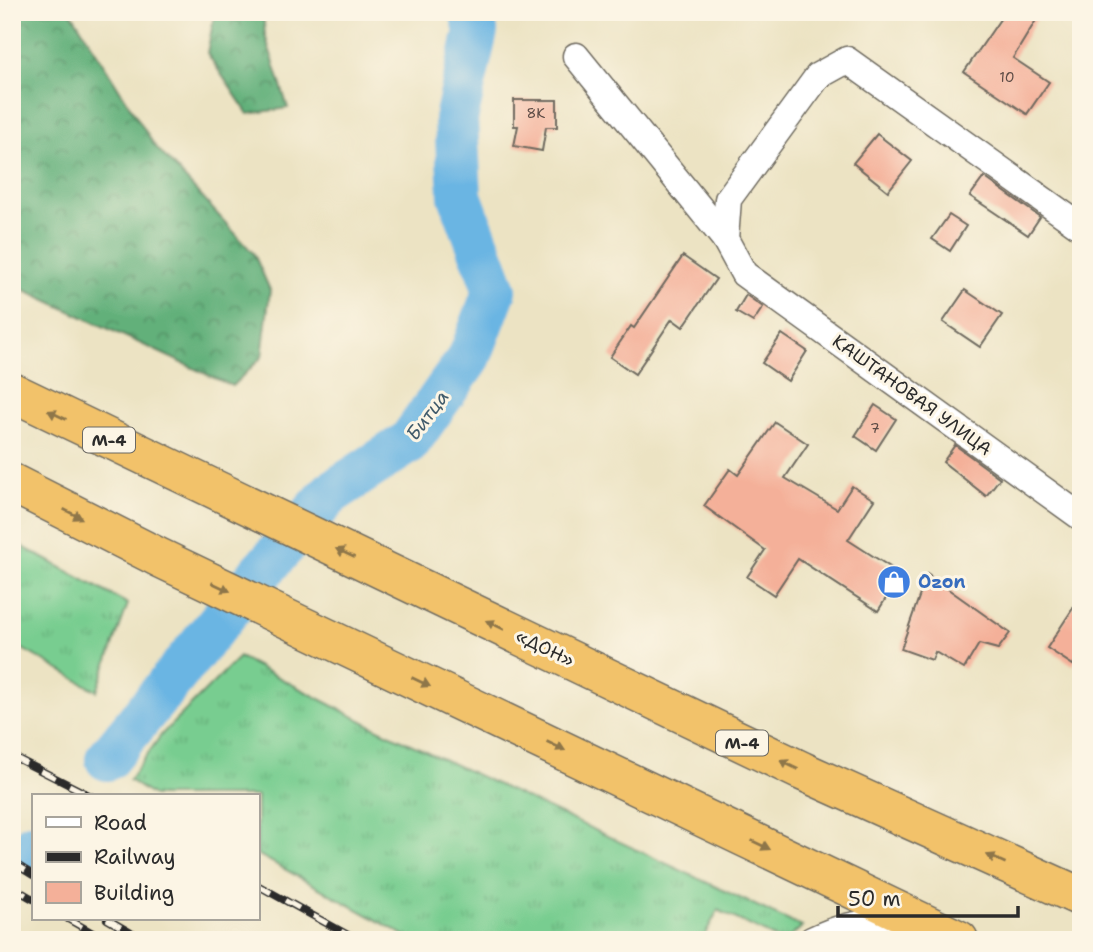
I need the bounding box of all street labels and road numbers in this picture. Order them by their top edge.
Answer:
street label: КАШТАНОВАЯ УЛИЦА [828,329,996,461]
road number: М-4 [83,428,135,452]
street label: «ДОН» [512,624,578,672]
road number: М-4 [716,730,768,756]

